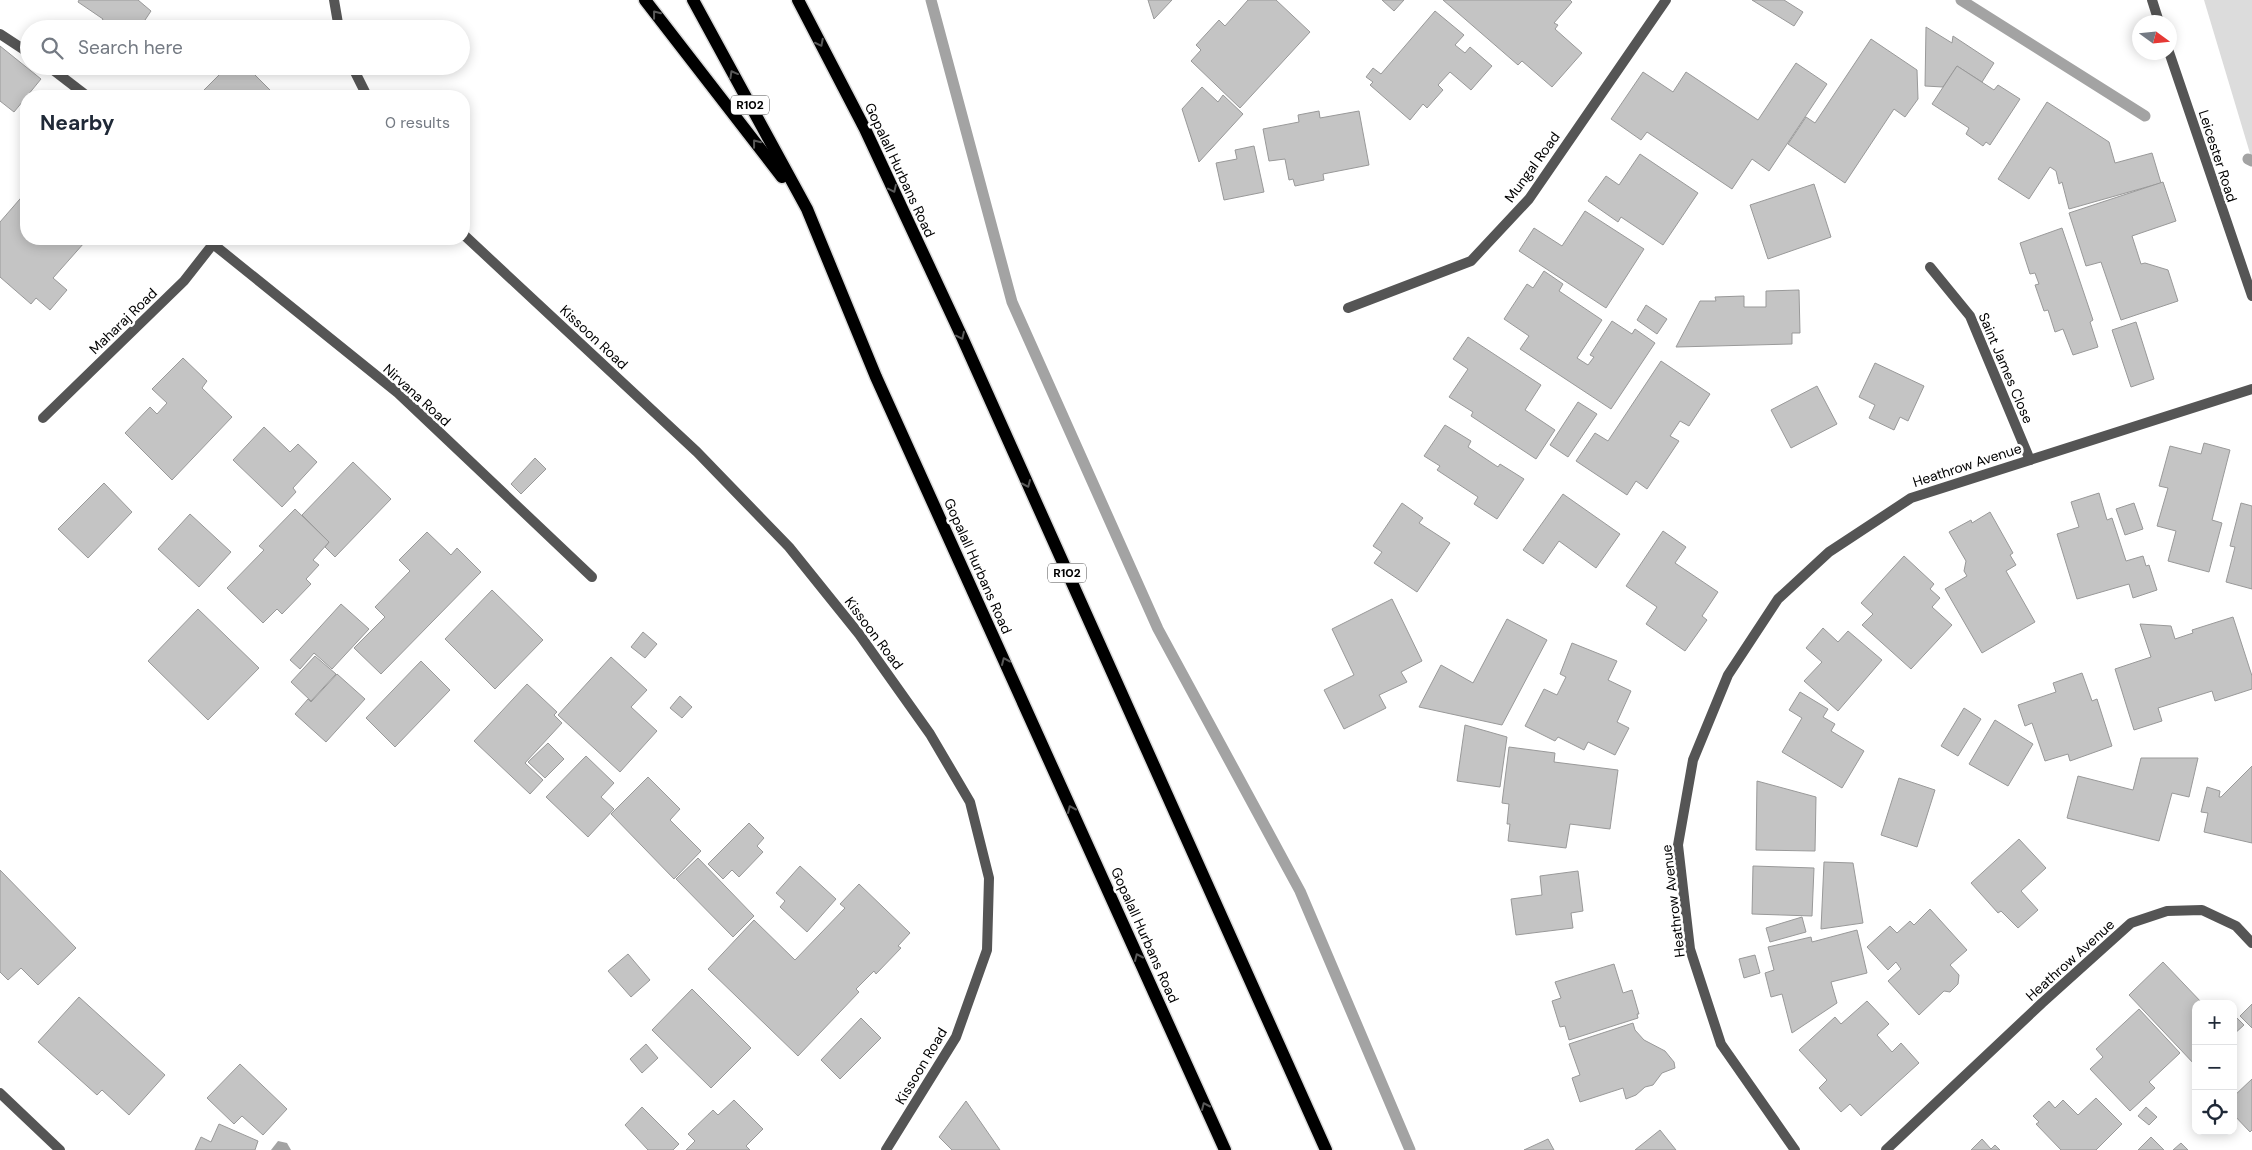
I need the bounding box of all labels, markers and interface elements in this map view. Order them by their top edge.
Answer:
one-way arrow [653,11,662,20]
north arrow [2132,15,2177,60]
search box [20,20,470,75]
icon: search [38,34,66,62]
text: Search here [78,35,183,60]
one-way arrow [814,38,824,47]
one-way arrow [729,70,739,79]
road number: R102 [731,96,769,114]
street label: Gopalall Hurbans Road [861,100,939,240]
street label: Leicester Road [2195,108,2241,204]
text: Nearby [40,109,114,137]
text: 0 results [385,112,450,133]
street label: Mungal Road [1500,128,1564,206]
one-way arrow [753,140,761,149]
one-way arrow [886,183,896,192]
street label: Maharaj Road [85,284,161,358]
street label: Kissoon Road [556,301,632,373]
street label: Saint James Close [1975,310,2037,426]
one-way arrow [955,331,966,340]
street label: Nirvana Road [379,360,455,430]
street label: Heathrow Avenue [1910,439,2024,491]
one-way arrow [1021,479,1032,488]
street label: Gopalall Hurbans Road [940,495,1016,637]
road number: R102 [1048,564,1086,582]
street label: Kissoon Road [841,593,907,673]
one-way arrow [1000,657,1011,666]
one-way arrow [1067,805,1078,814]
street label: Heathrow Avenue [1657,844,1689,958]
street label: Gopalall Hurbans Road [1107,864,1183,1006]
street label: Heathrow Avenue [2022,915,2118,1005]
one-way arrow [1135,954,1145,963]
map controls [2192,1000,2237,1135]
button: + [2192,1000,2237,1045]
street label: Kissoon Road [891,1024,951,1108]
button: − [2192,1045,2237,1090]
button: locate [2192,1090,2237,1135]
one-way arrow [1201,1102,1212,1111]

